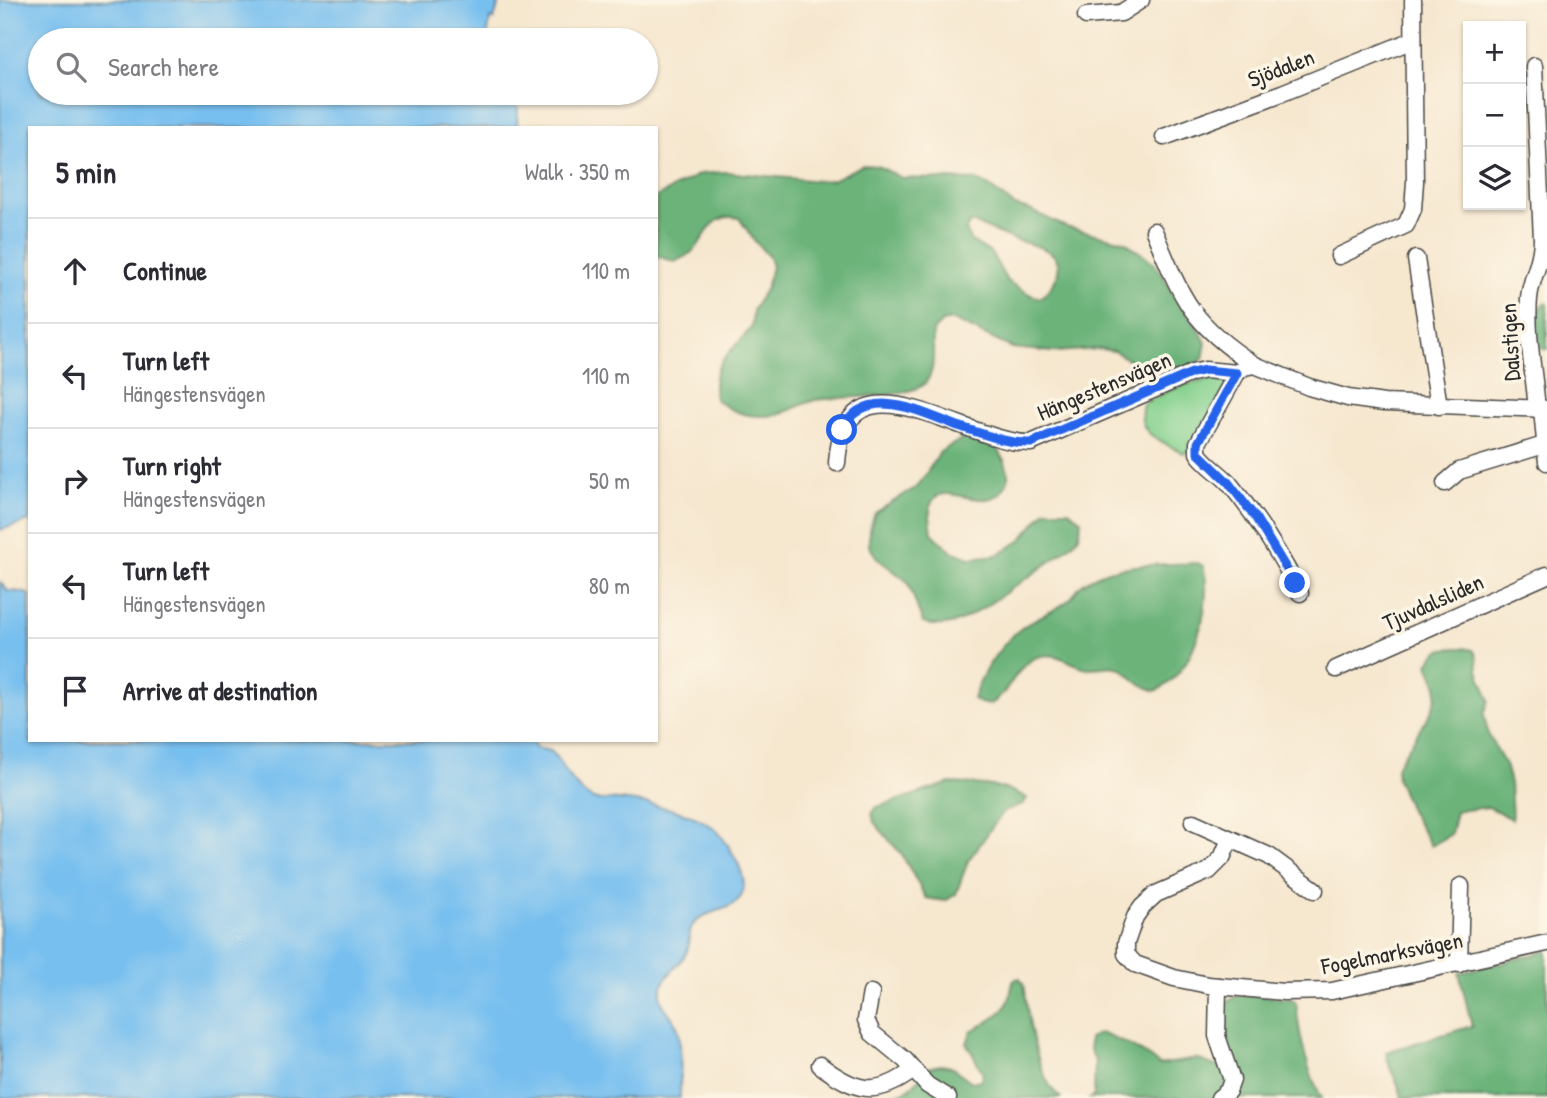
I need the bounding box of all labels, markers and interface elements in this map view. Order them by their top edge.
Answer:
map controls [1463,21,1526,210]
button: + [1463,21,1526,84]
search box [28,28,658,105]
street label: Sjödalen [1243,41,1319,94]
icon: search [52,48,90,86]
text: Search here [108,49,219,84]
button: − [1463,84,1526,147]
button: layers [1463,147,1526,210]
text: 5 min [56,152,116,192]
text: Walk · 350 m [525,156,630,187]
icon: ahead [56,252,94,290]
text: Continue [123,253,207,288]
text: 110 m [582,255,630,286]
street label: Dalstigen [1492,302,1527,382]
text: Turn left [123,343,209,378]
street label: Hängestensvägen [1032,343,1176,428]
icon: left [56,357,94,395]
text: 110 m [582,360,630,391]
text: Hängestensvägen [123,378,266,409]
route start [826,414,857,445]
text: Turn right [123,448,221,483]
icon: right [56,462,94,500]
text: 50 m [589,465,630,496]
text: Hängestensvägen [123,483,266,514]
text: Turn left [123,553,209,588]
street label: Tjuvdalsliden [1377,566,1488,638]
icon: left [56,567,94,605]
route end [1279,567,1310,598]
text: 80 m [589,570,630,601]
text: Hängestensvägen [123,588,266,619]
icon: arrive [56,672,94,710]
text: Arrive at destination [123,673,318,708]
street label: Fogelmarksvägen [1318,924,1465,982]

